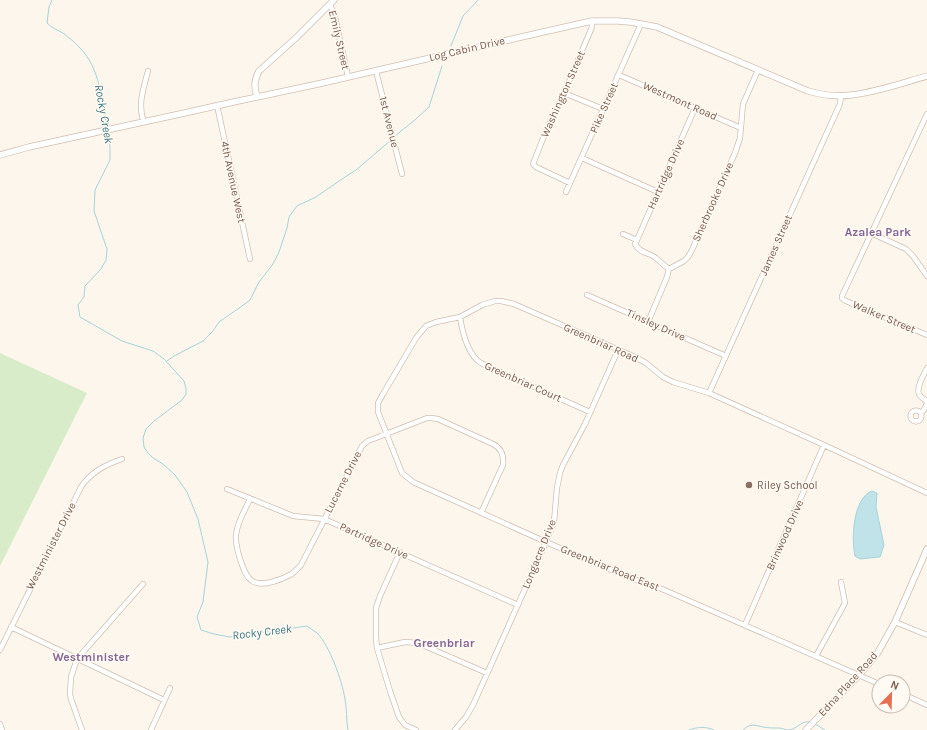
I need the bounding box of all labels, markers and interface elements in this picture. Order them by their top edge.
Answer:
street label: Emily Street [326,9,352,71]
street label: Log Cabin Drive [428,34,507,64]
street label: Washington Street [538,49,588,139]
street label: Westmont Road [641,79,719,123]
street label: Pike Street [587,81,621,135]
water label: Rocky Creek [92,83,116,146]
street label: 1st Avenue [376,95,402,149]
street label: Hartridge Drive [645,137,687,211]
street label: 4th Avenue West [218,140,248,224]
street label: Sherbrooke Drive [690,160,736,244]
street label: James Street [757,213,795,277]
district label: Azalea Park [845,225,911,239]
street label: Walker Street [851,298,917,336]
street label: Tinsley Drive [624,306,688,344]
street label: Greenbriar Road [561,321,641,365]
street label: Greenbriar Court [482,359,564,405]
street label: Lucerne Drive [322,449,364,515]
place label: Riley School [757,479,818,492]
marker: Riley School [744,480,754,490]
street label: Brinwood Drive [764,498,806,572]
street label: Westminister Drive [23,500,79,592]
street label: Longacre Drive [519,517,559,591]
street label: Partridge Drive [337,520,411,562]
street label: Greenbriar Road East [559,542,661,594]
water label: Rocky Creek [231,621,293,643]
district label: Greenbriar [414,636,475,650]
street label: Edna Place Road [816,649,880,719]
district label: Westminister [52,650,130,664]
north arrow [871,674,911,714]
text: N [889,678,901,693]

